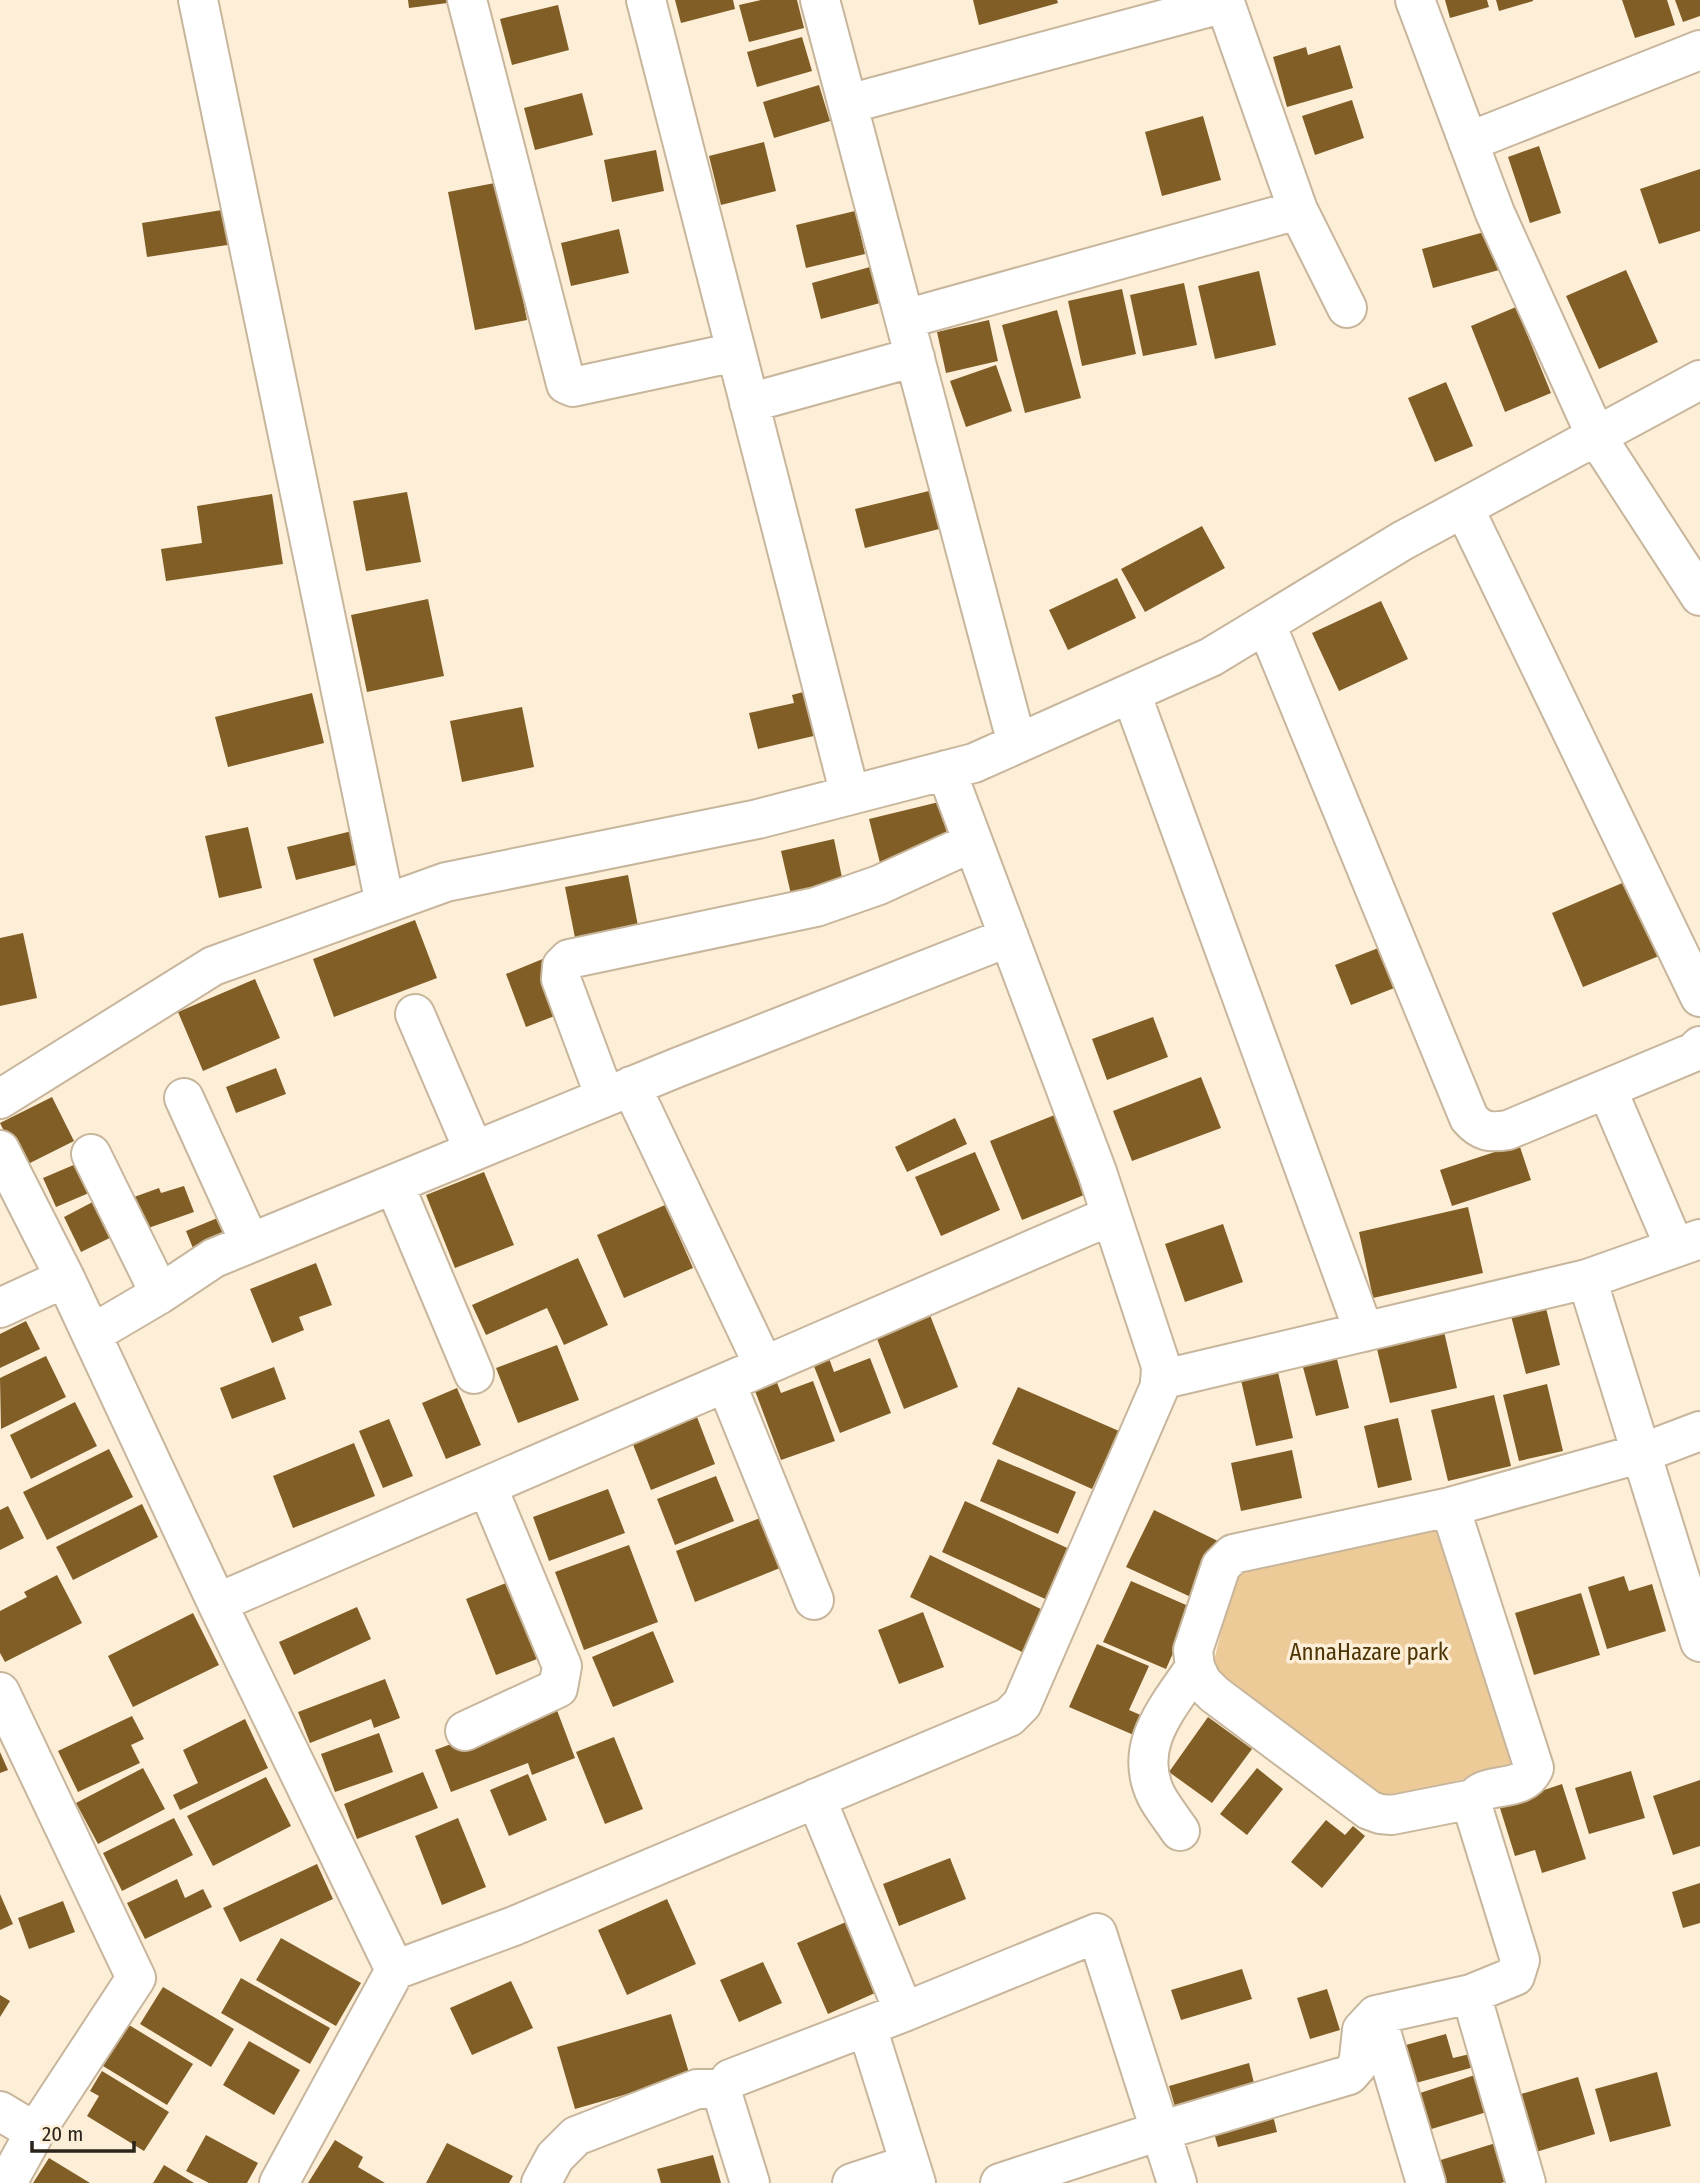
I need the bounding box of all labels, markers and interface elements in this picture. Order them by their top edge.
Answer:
park label: AnnaHazare park [1289,1638,1449,1666]
scale bar [32,2110,133,2154]
text: 20 m [42,2121,83,2147]

